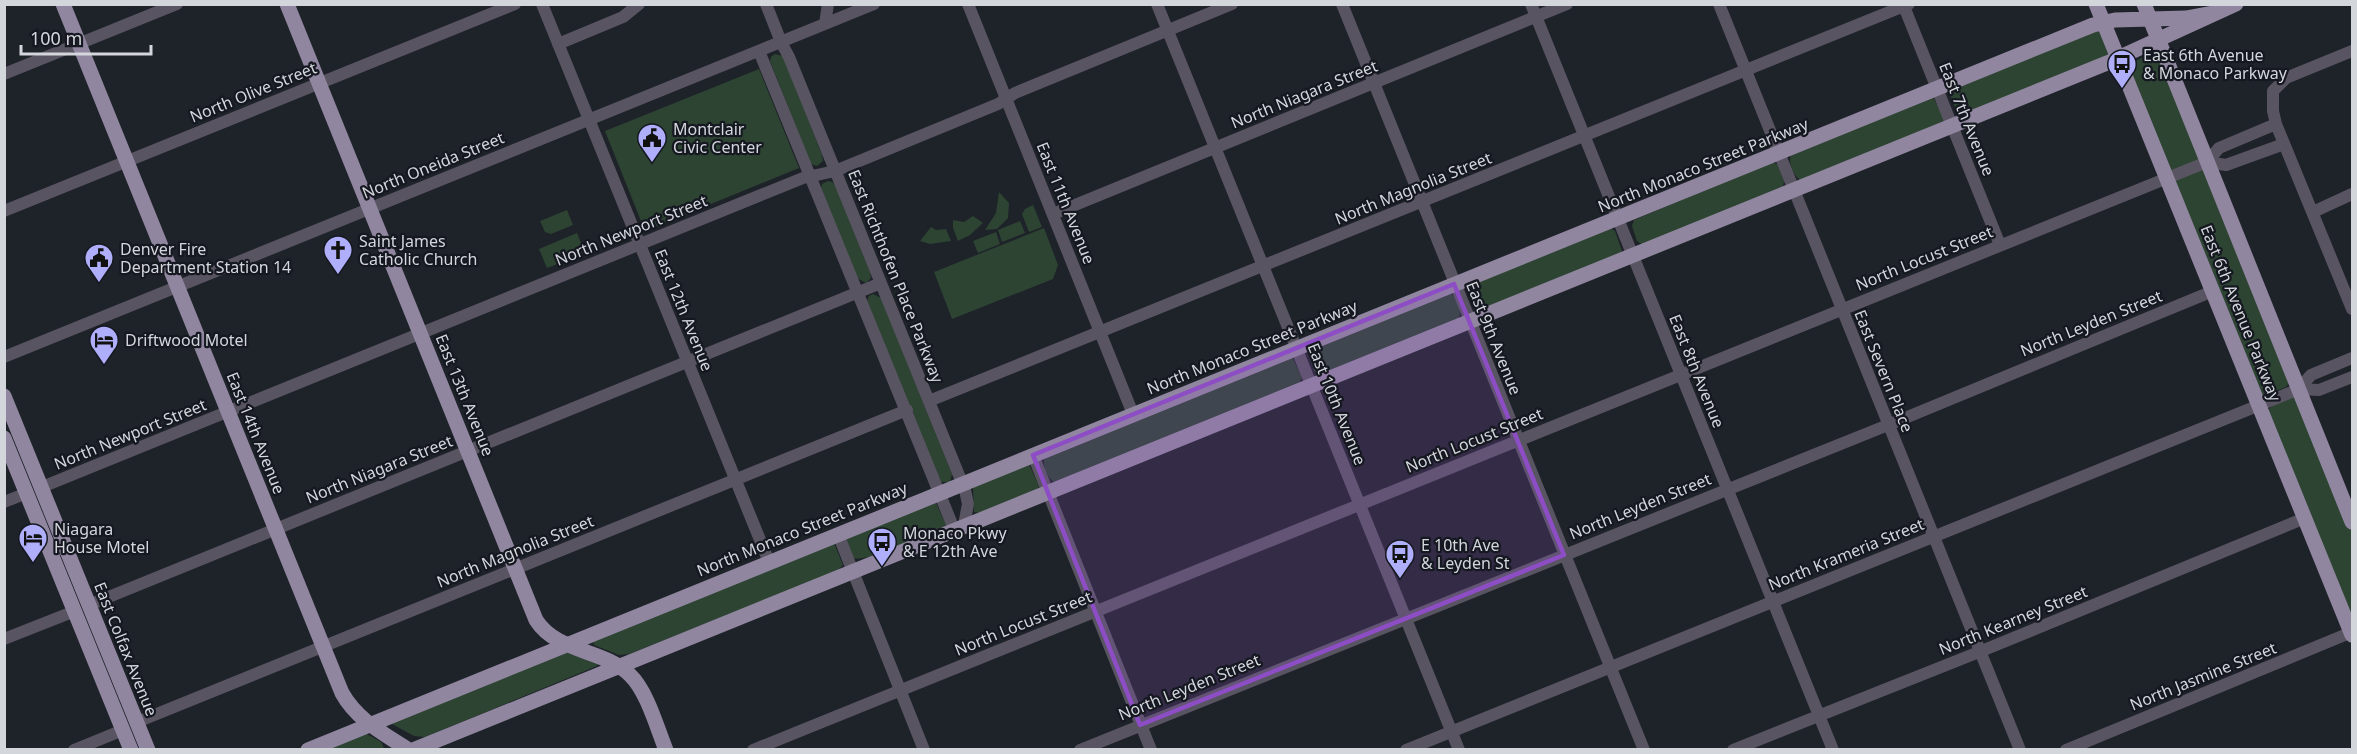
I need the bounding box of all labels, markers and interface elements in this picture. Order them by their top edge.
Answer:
scale bar [21,18,152,56]
text: 100 m [30,26,82,50]
place label: East 6th Avenue & Monaco Parkway [2143,44,2288,84]
bus stop icon: East 6th Avenue & Monaco Parkway [2106,48,2138,90]
street label: North Niagara Street [1227,54,1381,134]
street label: North Olive Street [186,56,320,127]
street label: East 7th Avenue [1934,59,2000,179]
street label: North Monaco Street Parkway [1594,112,1812,217]
place label: Montclair Civic Center [673,118,762,158]
public building icon: Montclair Civic Center [636,122,668,164]
street label: North Oneida Street [359,126,508,204]
street label: East 11th Avenue [1031,139,1101,267]
street label: North Magnolia Street [1331,146,1495,230]
street label: East Richthofen Place Parkway [843,166,949,387]
street label: North Newport Street [552,189,711,271]
street label: North Locust Street [1852,220,1996,296]
street label: East 6th Avenue Parkway [2196,222,2287,405]
place label: Saint James Catholic Church [359,230,477,270]
church icon: Saint James Catholic Church [322,234,354,276]
place label: Denver Fire Department Station 14 [120,238,291,278]
public building icon: Denver Fire Department Station 14 [83,242,115,284]
street label: East 12th Avenue [649,246,719,374]
street label: East 9th Avenue [1461,278,1527,398]
street label: North Leyden Street [2017,284,2165,362]
street label: North Monaco Street Parkway [1143,294,1361,399]
street label: East Severn Place [1849,306,1919,436]
street label: East 8th Avenue [1664,311,1730,431]
hotel icon: Driftwood Motel [88,324,120,366]
place label: Driftwood Motel [125,329,248,351]
street label: East 13th Avenue [430,331,500,459]
street label: East 10th Avenue [1302,340,1372,468]
street label: East 14th Avenue [221,369,291,497]
street label: North Newport Street [51,393,210,475]
street label: North Locust Street [1402,402,1546,478]
street label: North Niagara Street [302,429,456,509]
street label: North Leyden Street [1566,467,1714,545]
street label: North Monaco Street Parkway [693,476,911,581]
street label: North Magnolia Street [433,509,597,593]
street label: North Krameria Street [1765,513,1927,595]
place label: Niagara House Motel [54,518,149,558]
hotel icon: Niagara House Motel [17,522,49,564]
place label: Monaco Pkwy & E 12th Ave [903,522,1007,562]
bus stop icon: Monaco Pkwy & E 12th Ave [866,526,898,568]
place label: E 10th Ave & Leyden St [1421,534,1510,574]
bus stop icon: E 10th Ave & Leyden St [1384,538,1416,580]
street label: East Colfax Avenue [89,579,163,719]
street label: North Kearney Street [1935,580,2091,660]
street label: North Locust Street [951,585,1095,661]
street label: North Jasmine Street [2127,636,2280,715]
street label: North Leyden Street [1115,648,1263,726]

